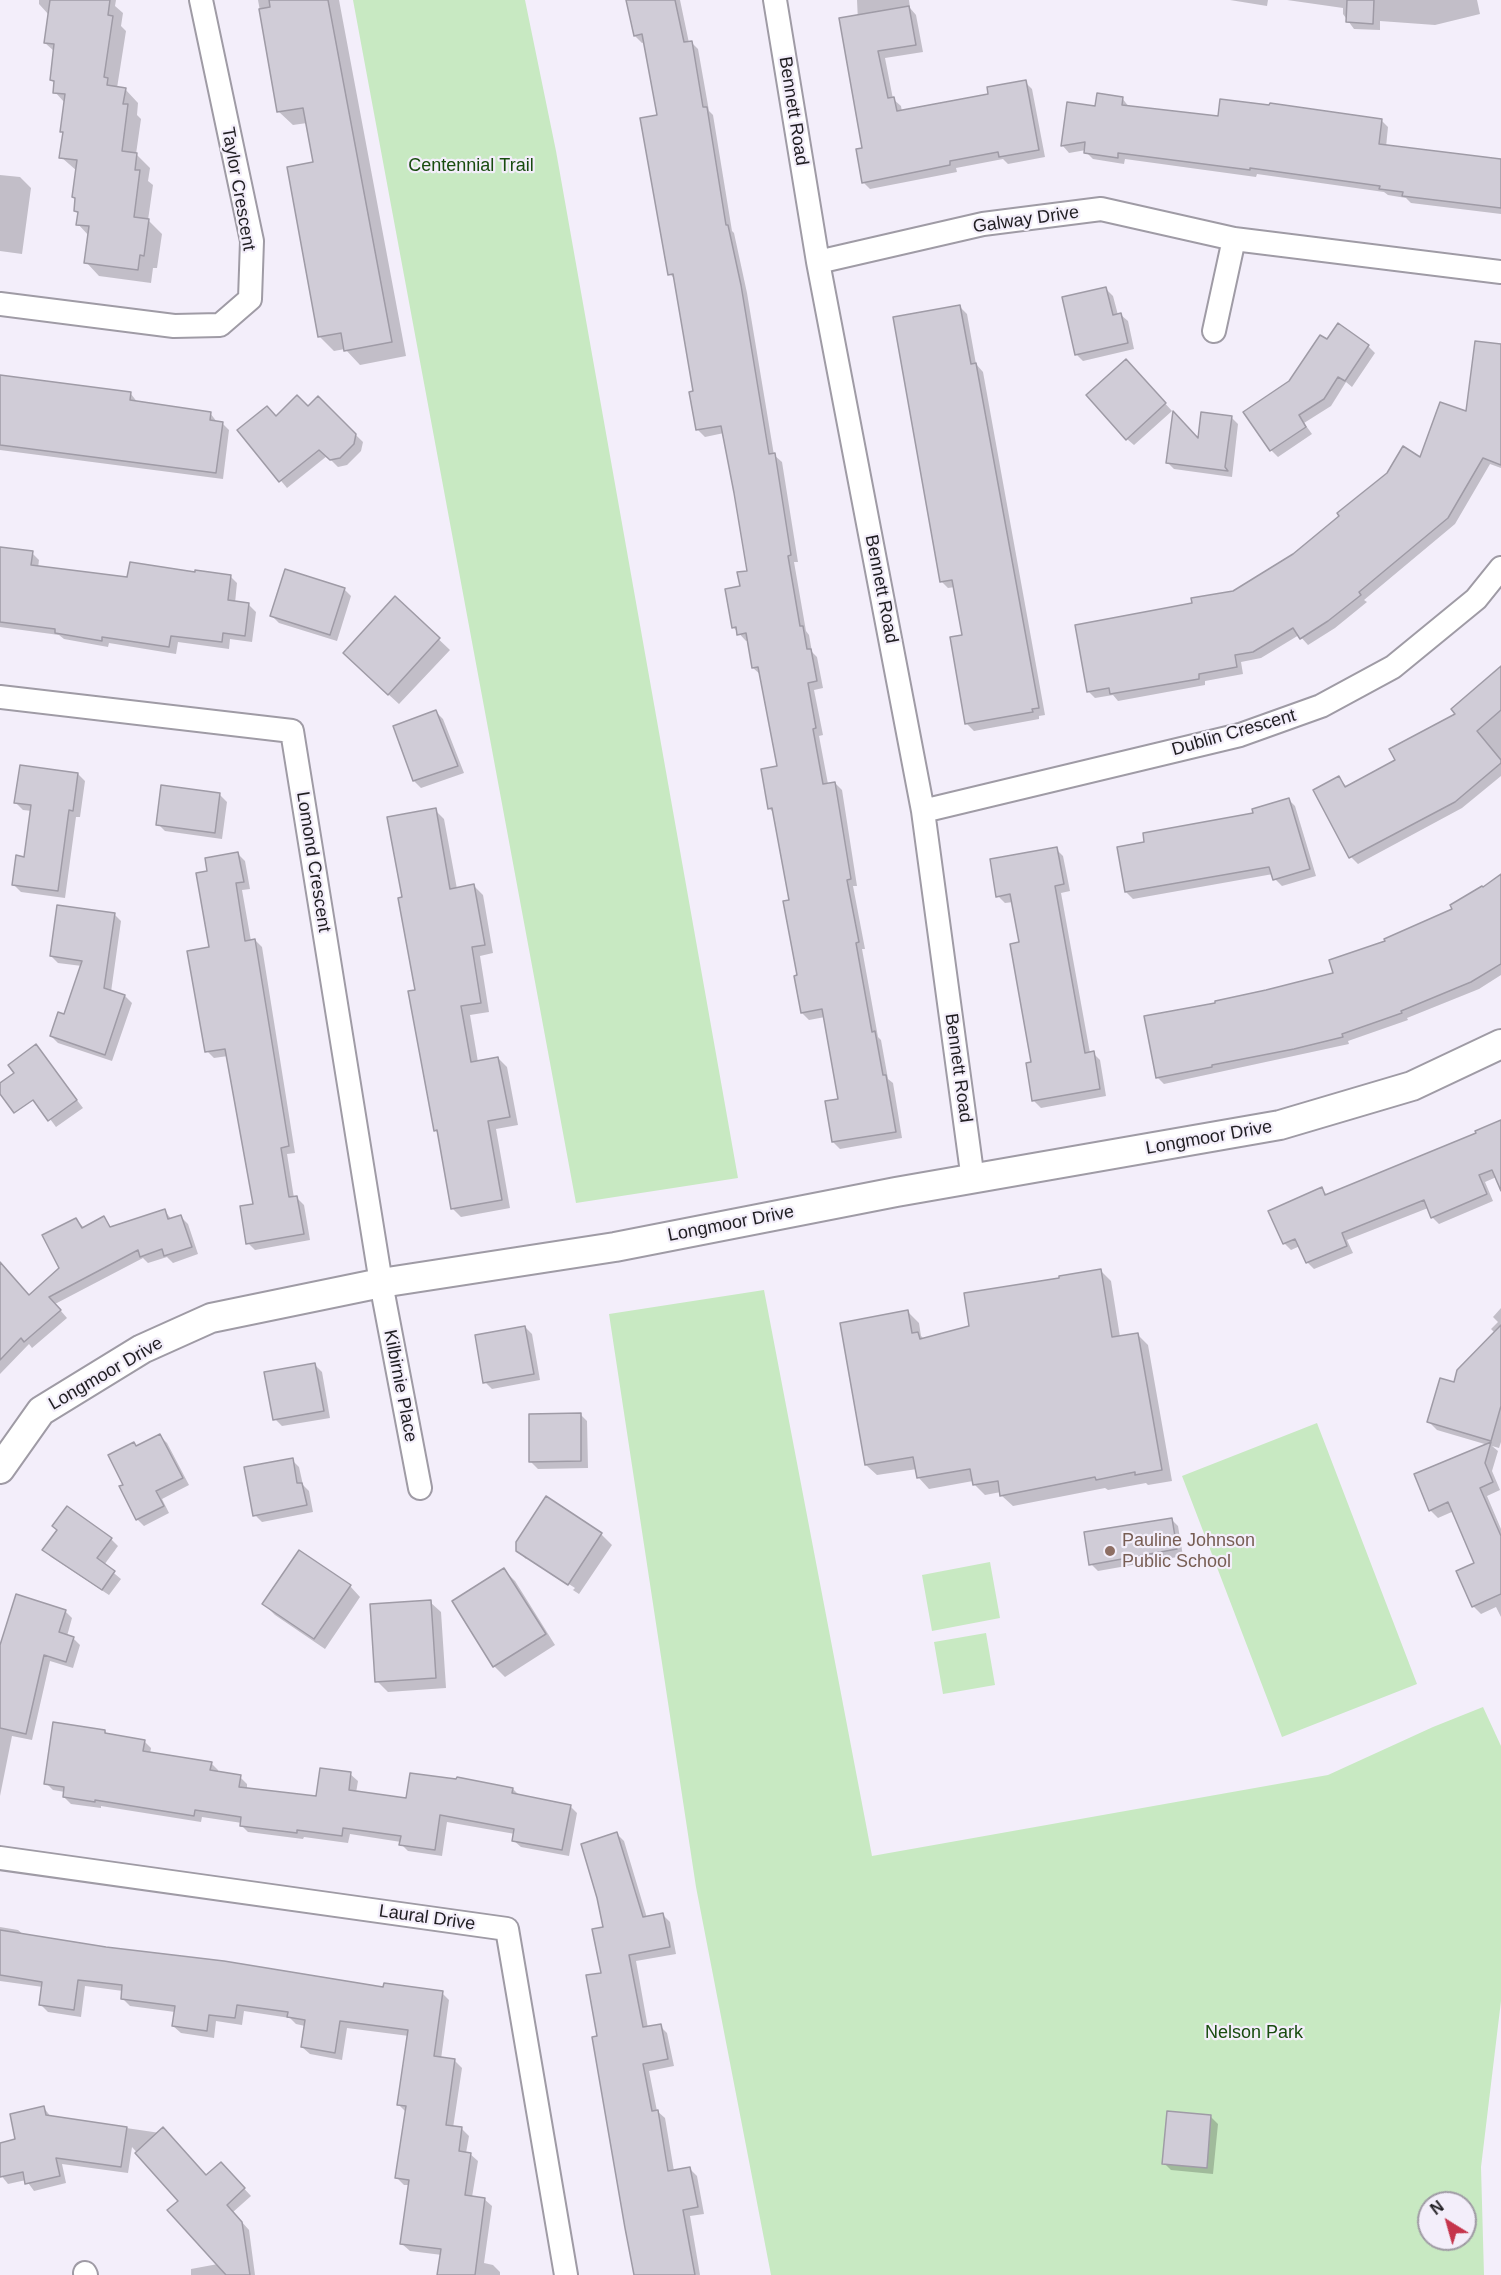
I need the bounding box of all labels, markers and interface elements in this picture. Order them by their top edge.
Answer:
street label: Bennett Road [774,55,812,167]
street label: Taylor Crescent [217,126,259,252]
park label: Centennial Trail [408,155,534,177]
street label: Galway Drive [972,202,1080,238]
street label: Bennett Road [860,533,902,645]
street label: Dublin Crescent [1169,705,1299,761]
street label: Lomond Crescent [291,790,335,934]
street label: Bennett Road [940,1012,976,1124]
street label: Longmoor Drive [1144,1116,1274,1160]
street label: Longmoor Drive [666,1201,796,1247]
street label: Kilbirnie Place [379,1328,421,1444]
street label: Longmoor Drive [45,1333,167,1415]
place label: Pauline Johnson Public School [1122,1530,1255,1572]
marker: Pauline Johnson Public School [1103,1544,1117,1558]
street label: Laural Drive [377,1901,477,1935]
park label: Nelson Park [1205,2022,1303,2044]
north arrow [1417,2191,1477,2251]
text: N [1427,2198,1447,2218]

